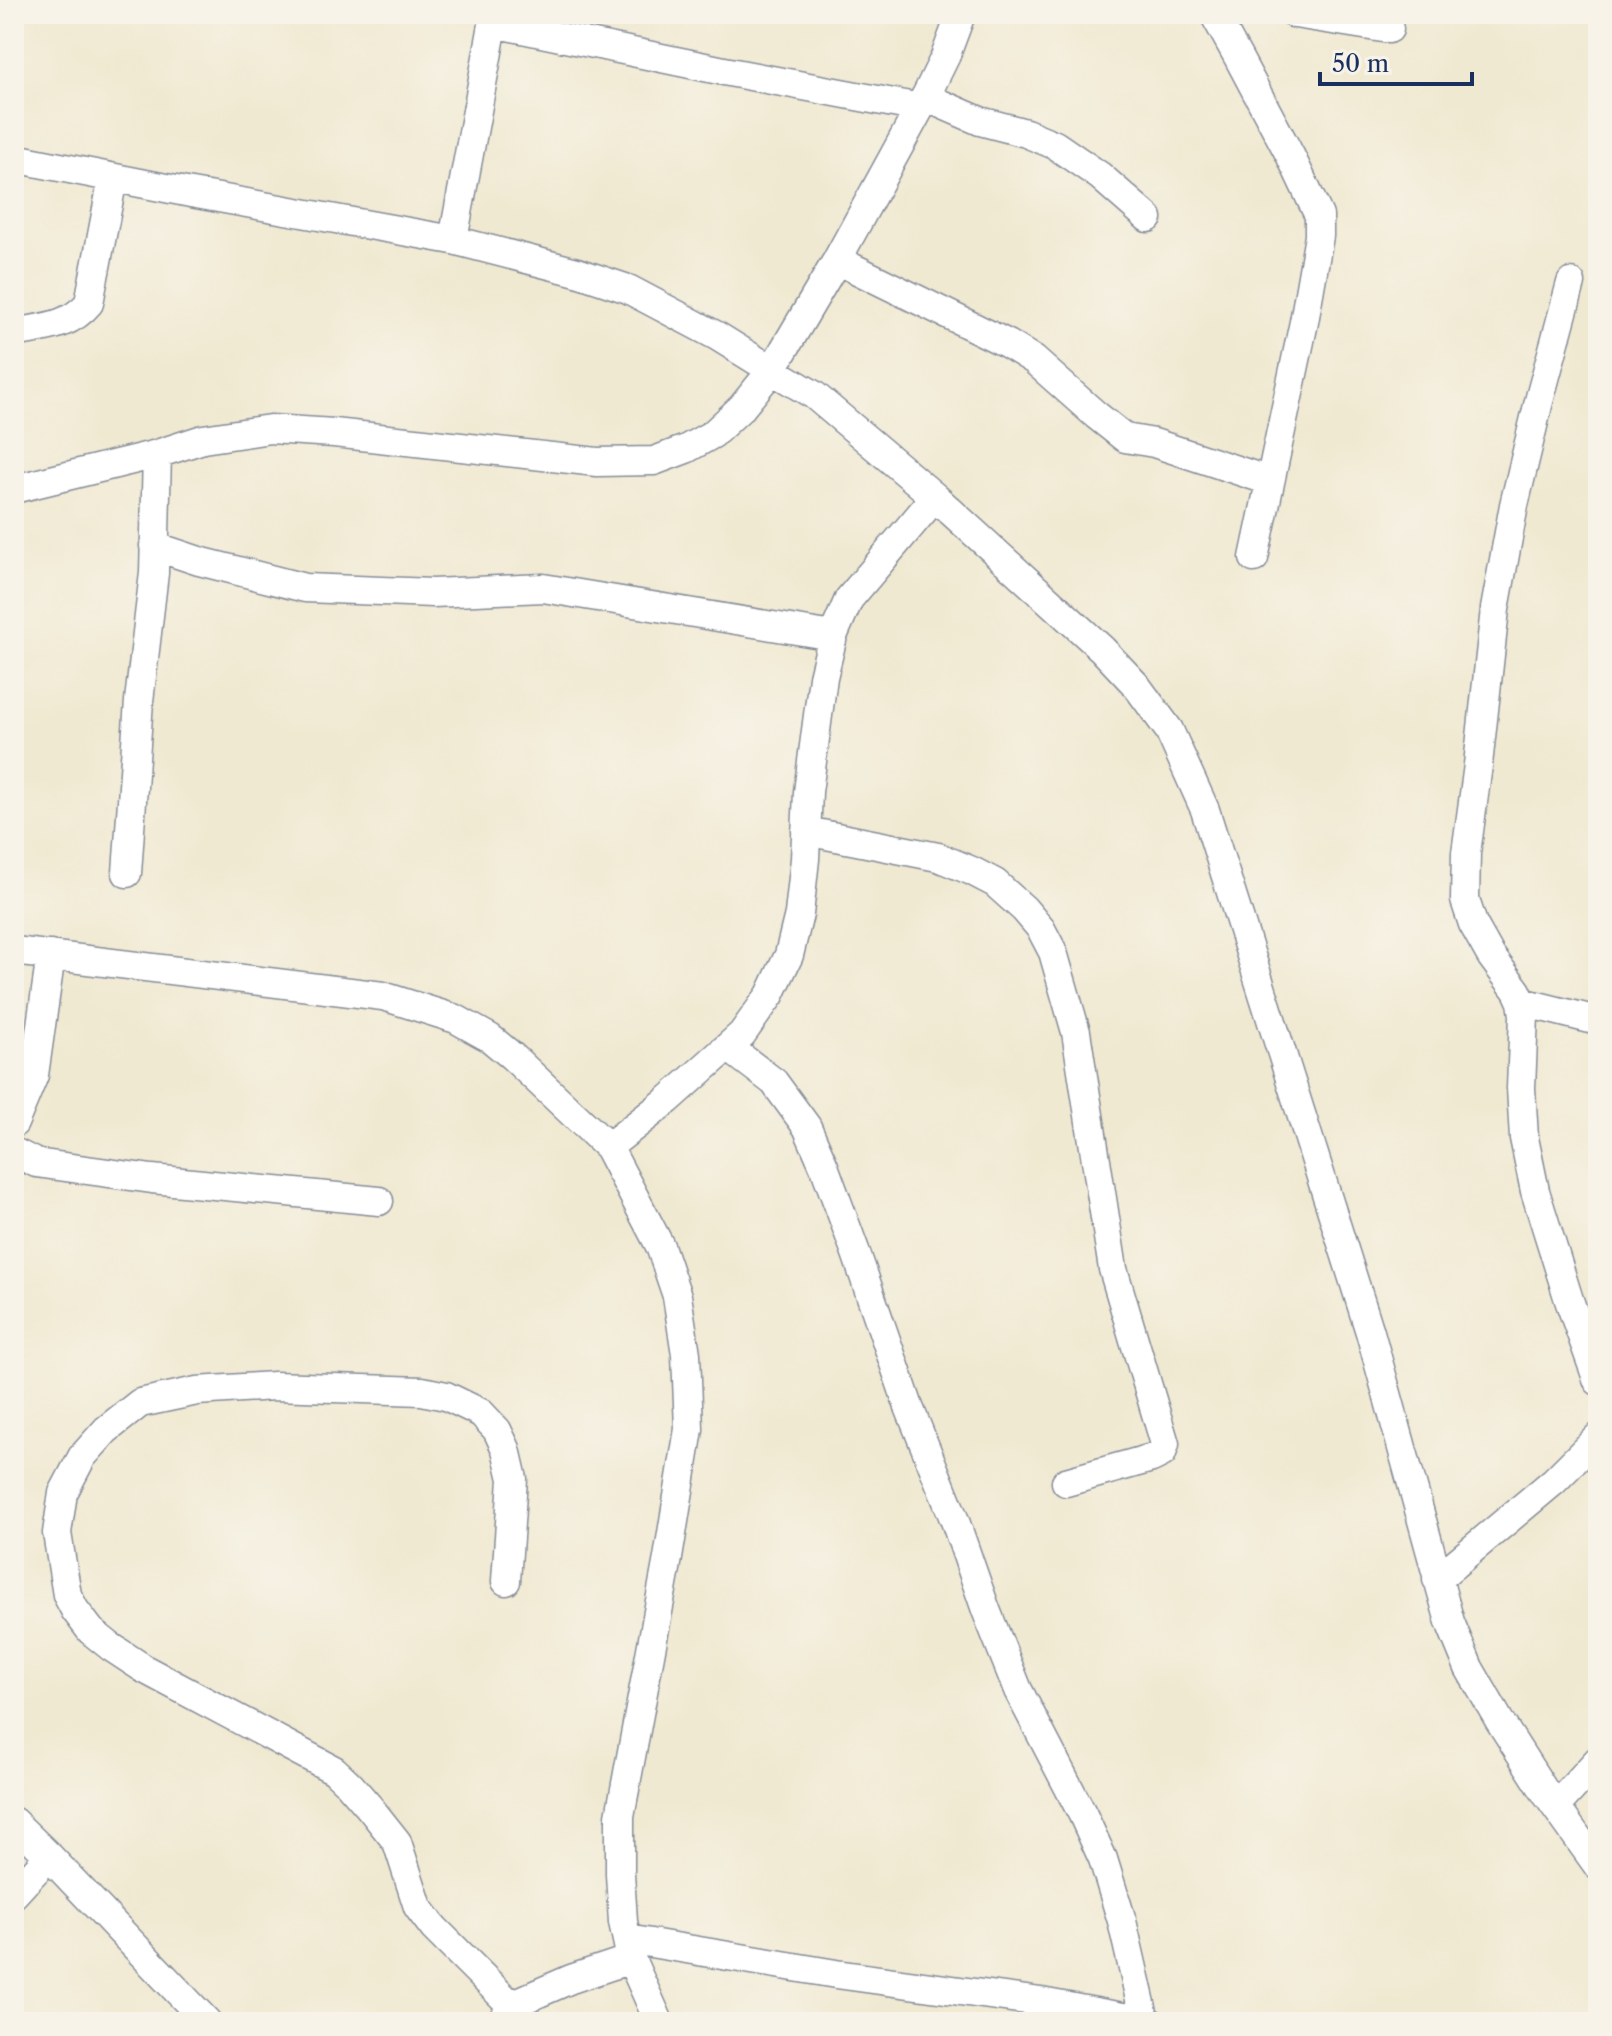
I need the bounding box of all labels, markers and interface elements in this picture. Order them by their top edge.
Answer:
scale bar [1320,36,1472,86]
text: 50 m [1332,49,1389,78]

